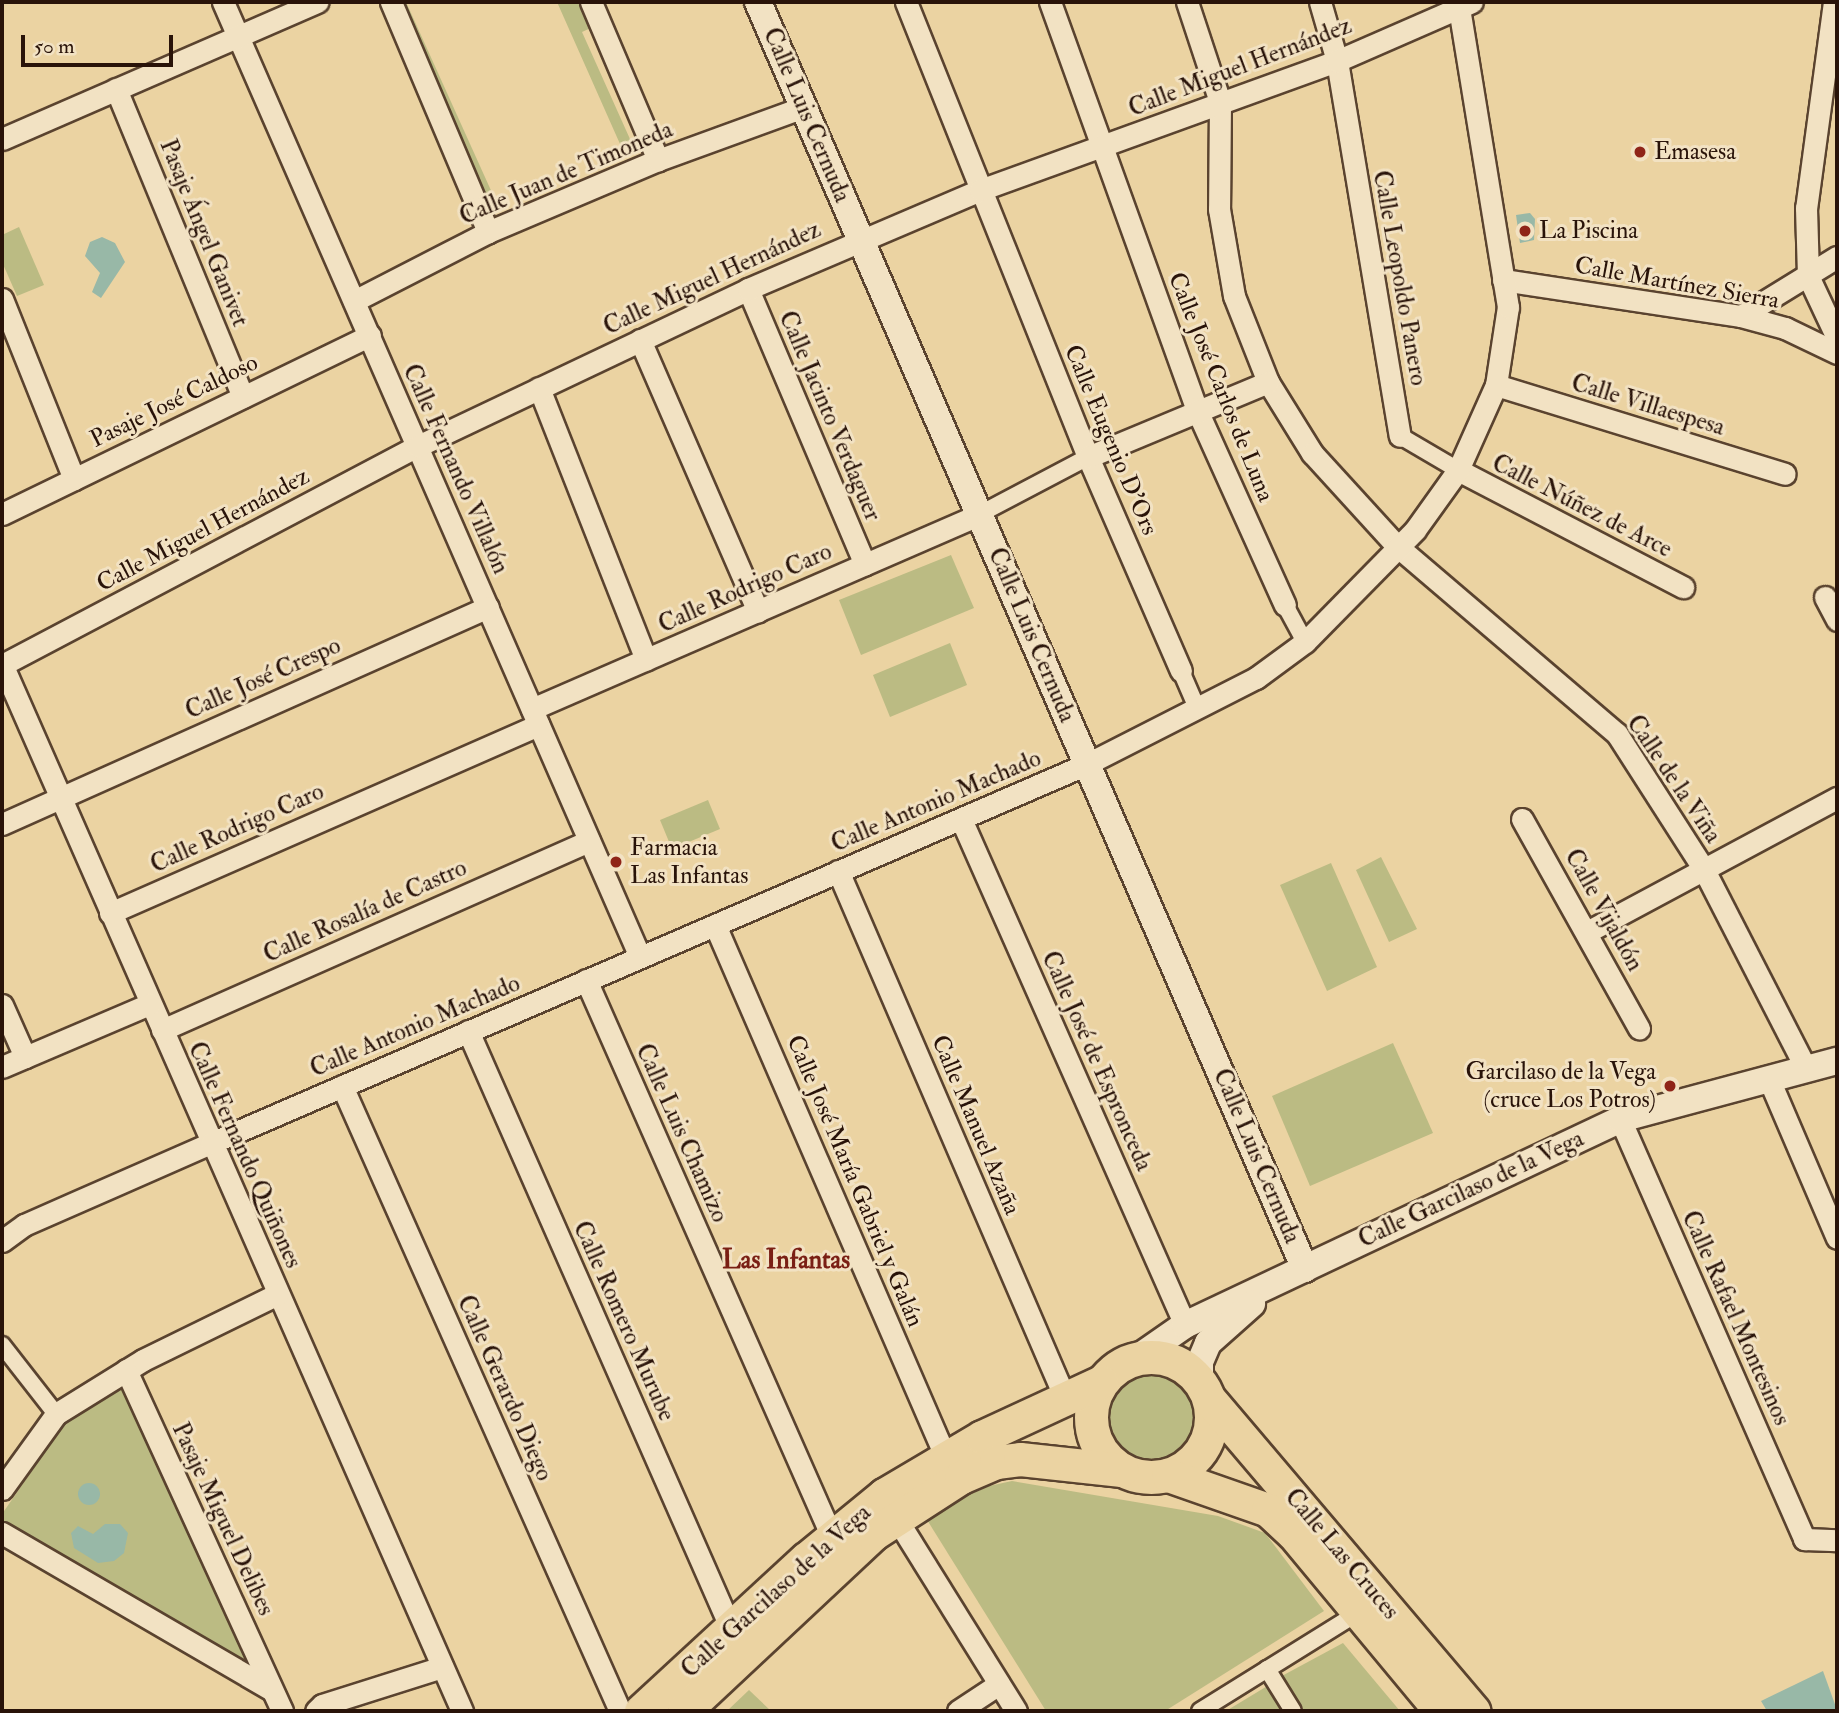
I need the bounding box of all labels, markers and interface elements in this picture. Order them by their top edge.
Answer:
street label: Calle Miguel Hernández [1125,11,1355,123]
scale bar [24,21,177,65]
street label: Calle Luis Cernuda [757,23,857,207]
text: 50 m [34,33,75,60]
street label: Calle Juan de Timoneda [455,115,677,231]
street label: Pasaje Ángel Ganivet [153,135,255,331]
place label: Emasesa [1654,138,1736,166]
marker: Emasesa [1632,144,1648,160]
street label: Calle Leopoldo Panero [1367,168,1433,388]
street label: Calle Miguel Hernández [599,215,825,341]
place label: La Piscina [1539,217,1638,245]
marker: La Piscina [1517,223,1533,239]
street label: Calle Martínez Sierra [1573,251,1781,315]
street label: Calle José Carlos de Luna [1162,268,1280,506]
street label: Calle Jacinto Verdaguer [773,307,887,525]
street label: Calle Eugenio D'Ors [1058,341,1164,539]
street label: Pasaje José Caldoso [86,348,262,454]
street label: Calle Fernando Villalón [397,360,515,578]
street label: Calle Villaespesa [1568,368,1728,442]
street label: Calle Núñez de Arce [1487,448,1677,564]
street label: Calle Miguel Hernández [92,462,314,598]
street label: Calle Rodrigo Caro [654,537,836,639]
street label: Calle Luis Cernuda [982,543,1082,727]
street label: Calle José Crespo [181,631,345,725]
street label: Calle de la Viña [1621,710,1727,848]
street label: Calle Antonio Machado [827,744,1045,858]
street label: Calle Rodrigo Caro [146,777,328,879]
place label: Farmacia Las Infantas [630,834,748,890]
street label: Calle Vijaldón [1559,844,1649,976]
street label: Calle Rosalía de Castro [259,853,471,969]
marker: Farmacia Las Infantas [608,854,624,870]
street label: Calle José de Espronceda [1036,947,1158,1175]
street label: Calle Antonio Machado [306,969,524,1083]
street label: Calle José María Gabriel y Galán [780,1031,930,1331]
street label: Calle Manuel Azaña [925,1031,1027,1219]
street label: Calle Fernando Quiñones [182,1037,308,1273]
street label: Calle Luis Chamizo [630,1039,734,1227]
place label: Garcilaso de la Vega (cruce Los Potros) [1466,1058,1656,1114]
street label: Calle Luis Cernuda [1207,1064,1307,1248]
marker: Garcilaso de la Vega (cruce Los Potros) [1662,1078,1678,1094]
street label: Calle Garcilaso de la Vega [1354,1124,1588,1254]
street label: Calle Rafael Montesinos [1676,1206,1796,1430]
street label: Calle Romero Murube [567,1217,681,1425]
district label: Las Infantas [722,1245,850,1277]
street label: Calle Gerardo Diego [451,1291,559,1485]
street label: Pasaje Miguel Delibes [166,1418,280,1620]
street label: Calle Las Cruces [1279,1483,1405,1625]
street label: Calle Garcilaso de la Vega [675,1498,877,1684]

